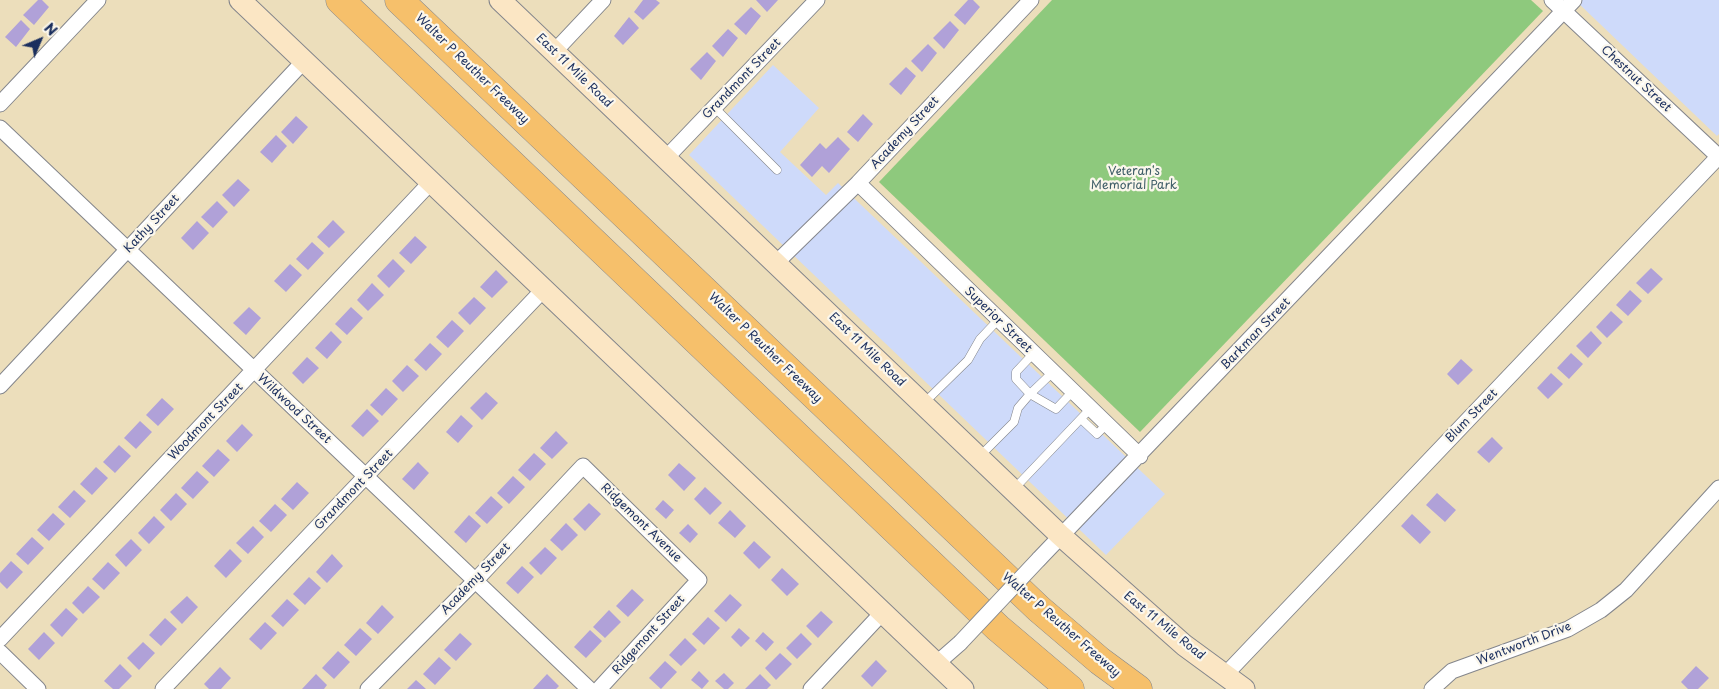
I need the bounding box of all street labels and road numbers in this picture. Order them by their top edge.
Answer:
street label: Walter P Reuther Freeway [412,11,532,127]
street label: East 11 Mile Road [533,31,615,111]
street label: Grandmont Street [700,36,784,122]
street label: Chestnut Street [1598,43,1674,115]
street label: Academy Street [868,94,942,172]
street label: Kathy Street [121,192,183,256]
street label: Superior Street [961,284,1035,356]
street label: Walter P Reuther Freeway [705,290,825,406]
street label: Barkman Street [1218,295,1294,373]
street label: East 11 Mile Road [826,310,908,390]
street label: Wildwood Street [254,371,334,447]
street label: Woodmont Street [166,381,246,463]
street label: Blum Street [1443,386,1501,446]
street label: Grandmont Street [312,447,396,533]
street label: Ridgemont Avenue [598,481,684,565]
street label: Academy Street [438,540,514,618]
street label: Walter P Reuther Freeway [999,570,1123,680]
street label: East 11 Mile Road [1120,589,1208,663]
street label: Ridgemont Street [610,592,688,678]
street label: Wentworth Drive [1475,619,1573,669]

